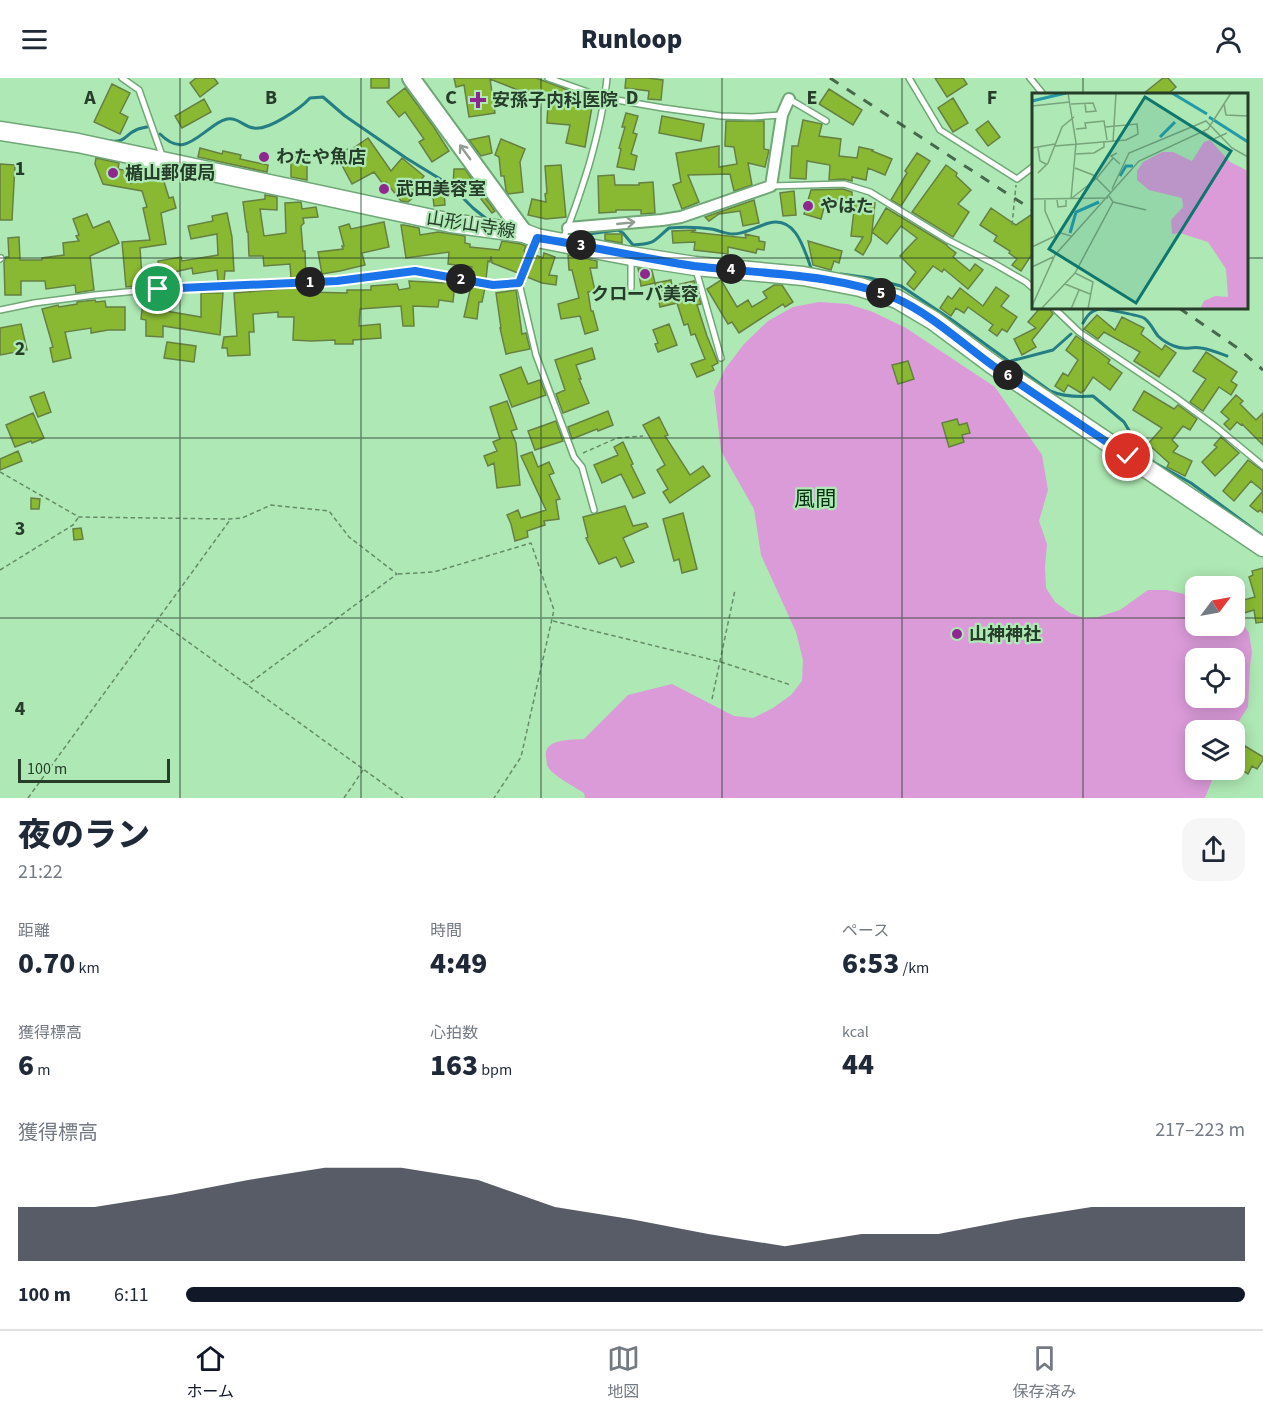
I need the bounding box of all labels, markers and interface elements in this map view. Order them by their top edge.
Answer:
text: Runloop [581,20,682,59]
icon: menu [18,23,51,56]
icon: person [1212,23,1245,56]
text: A [83,84,96,112]
text: B [265,84,277,112]
text: C [445,84,457,112]
text: D [626,84,638,112]
text: E [807,84,817,112]
text: F [987,84,997,112]
place label: 安孫子内科医院 [492,88,618,113]
marker: 安孫子内科医院 [469,91,487,109]
inset map [1032,93,1248,309]
place label: わたや魚店 [276,145,366,170]
one-way arrow [459,145,471,161]
marker: わたや魚店 [257,150,271,164]
text: 1 [15,155,25,183]
place label: 楯山郵便局 [125,161,215,186]
marker: 楯山郵便局 [106,166,120,180]
place label: 武田美容室 [396,177,486,202]
marker: 武田美容室 [377,182,391,196]
place label: やはた [820,194,874,219]
marker: やはた [801,199,815,213]
street label: 山形山寺線 [425,206,517,244]
one-way arrow [616,217,636,228]
pin: 3 [566,230,596,260]
text: 3 [577,234,585,256]
pin: 4 [716,254,746,284]
text: 4 [727,258,735,280]
pin [132,263,183,314]
pin: 2 [446,264,476,294]
pin: 1 [295,267,325,297]
marker: クローバ美容 [638,267,652,281]
text: 2 [457,268,465,290]
text: 1 [306,271,314,293]
icon: arrive [141,272,174,305]
pin: 5 [866,278,896,308]
place label: クローバ美容 [591,282,699,307]
text: 5 [877,282,885,304]
text: 2 [15,335,25,363]
pin: 6 [993,360,1023,390]
text: 6 [1004,364,1012,386]
pin [1102,430,1153,481]
icon: check [1111,439,1144,472]
district label: 風間 [794,484,836,514]
text: 3 [15,515,25,543]
north arrow [1185,576,1245,636]
map controls [1185,576,1245,780]
place label: 山神神社 [969,622,1041,647]
marker: 山神神社 [950,627,964,641]
button: locate [1185,648,1245,708]
text: 4 [15,695,26,723]
button: layers [1185,720,1245,780]
scale bar [18,756,170,784]
text: 100 m [27,758,67,780]
text: 夜のラン [18,812,150,859]
button: share [1182,818,1245,881]
text: 21:22 [18,858,63,886]
text: 距離 [18,920,50,942]
text: 時間 [430,920,462,942]
text: ペース [842,920,889,942]
text: 0.70 [18,942,75,985]
text: 4:49 [430,942,487,985]
text: 6:53 [842,942,899,985]
text: km [75,957,100,979]
text: /km [899,957,929,979]
text: kcal [842,1021,869,1043]
text: 獲得標高 [18,1022,82,1044]
text: 心拍数 [430,1022,478,1044]
text: 44 [842,1043,874,1086]
text: 6 [18,1044,34,1087]
text: 163 [430,1044,478,1087]
text: m [34,1059,51,1081]
text: bpm [478,1059,512,1081]
text: 217–223 m [1155,1116,1245,1144]
text: 獲得標高 [18,1119,98,1147]
text: 100 m [18,1281,71,1309]
text: 6:11 [114,1281,149,1309]
tab: ホーム [186,1342,234,1403]
tab: 地図 [607,1342,640,1403]
tab: 保存済み [1013,1342,1077,1403]

